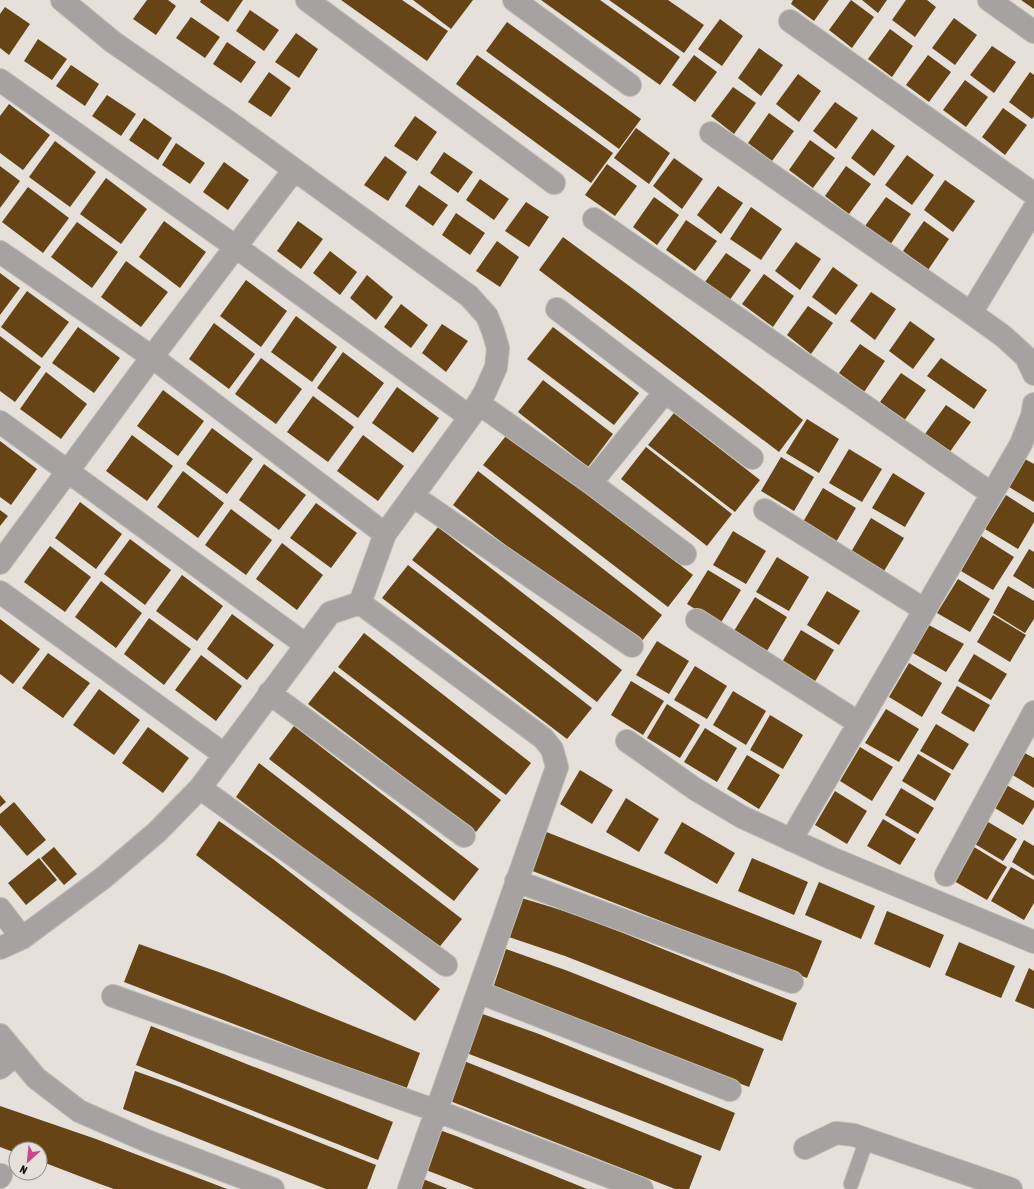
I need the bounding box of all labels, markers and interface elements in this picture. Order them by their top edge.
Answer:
north arrow [8,1141,48,1181]
text: N [18,1163,29,1177]

